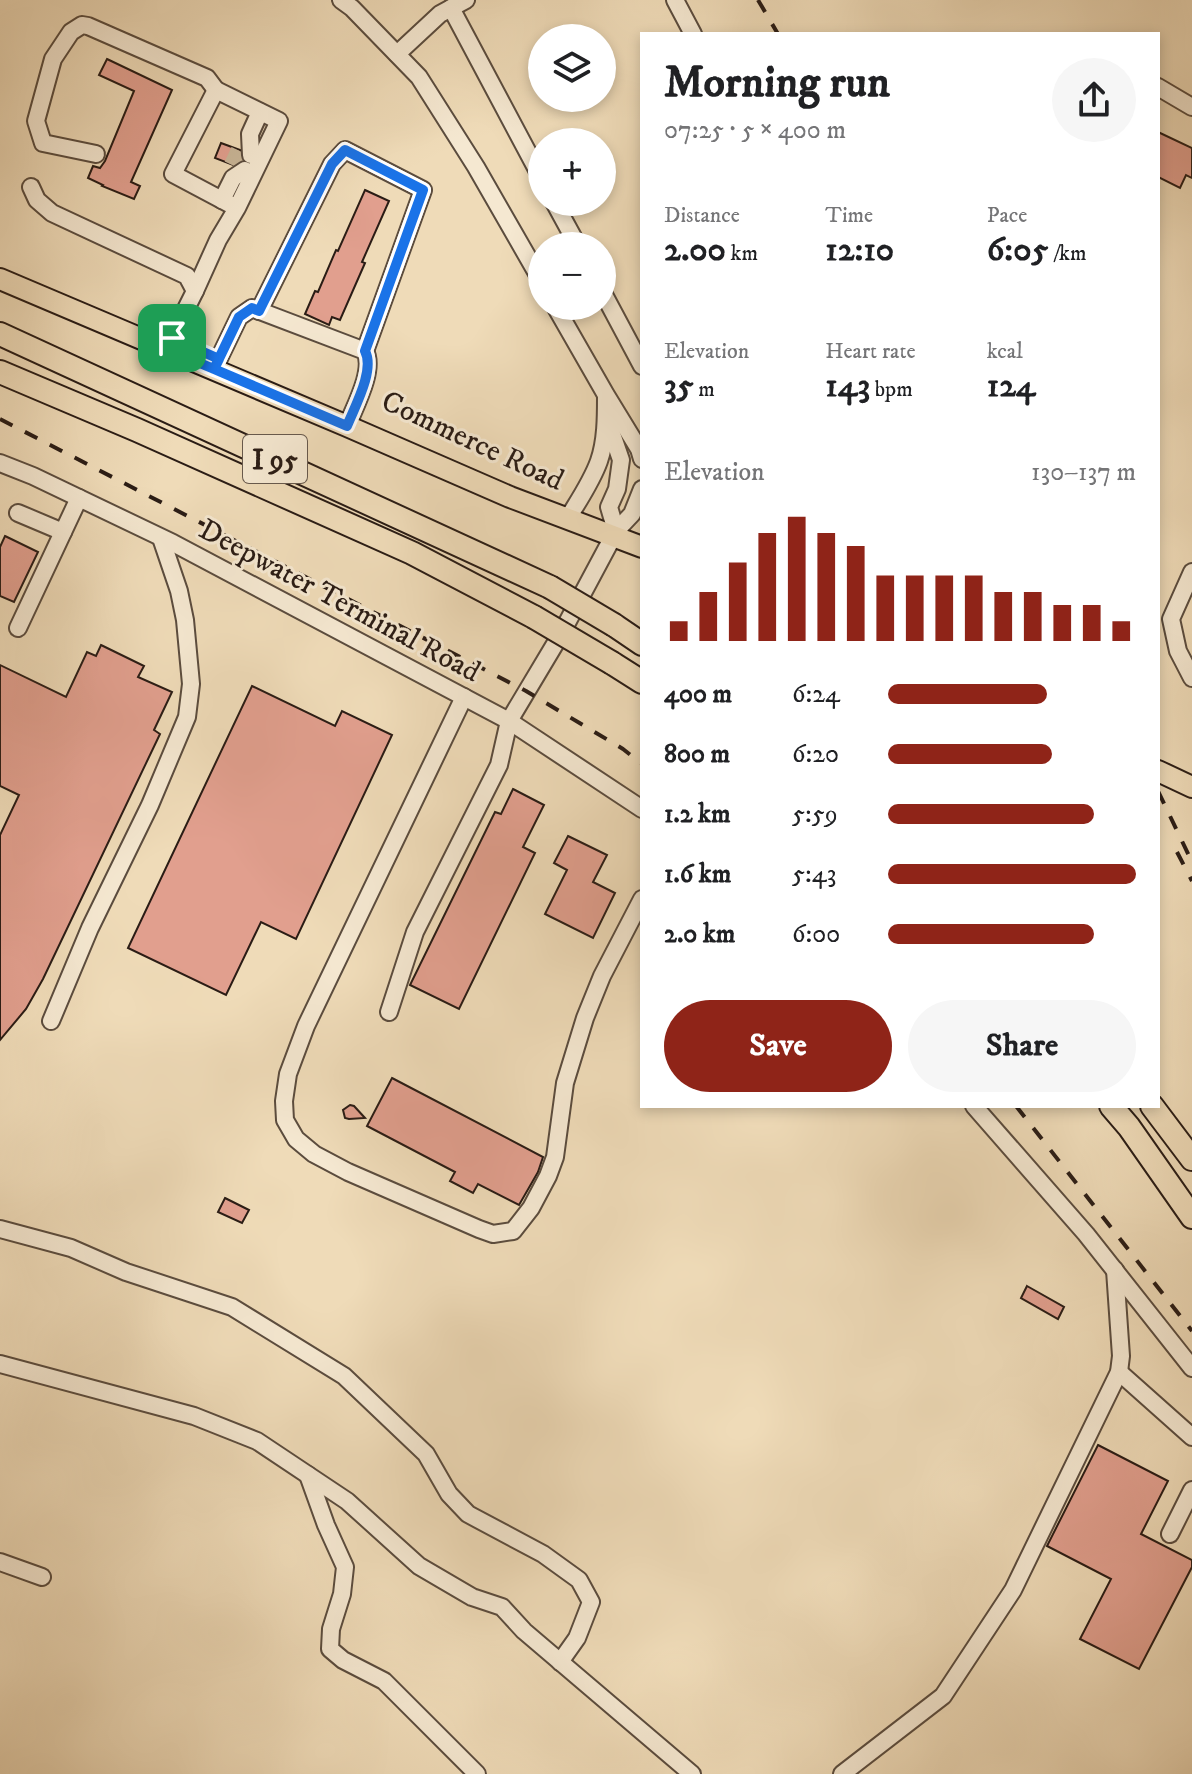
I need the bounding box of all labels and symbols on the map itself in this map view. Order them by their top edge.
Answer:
pin [138,304,206,372]
street label: Commerce Road [375,383,569,500]
road number: I 95 [243,435,307,483]
street label: Deepwater Terminal Road [192,511,486,691]

